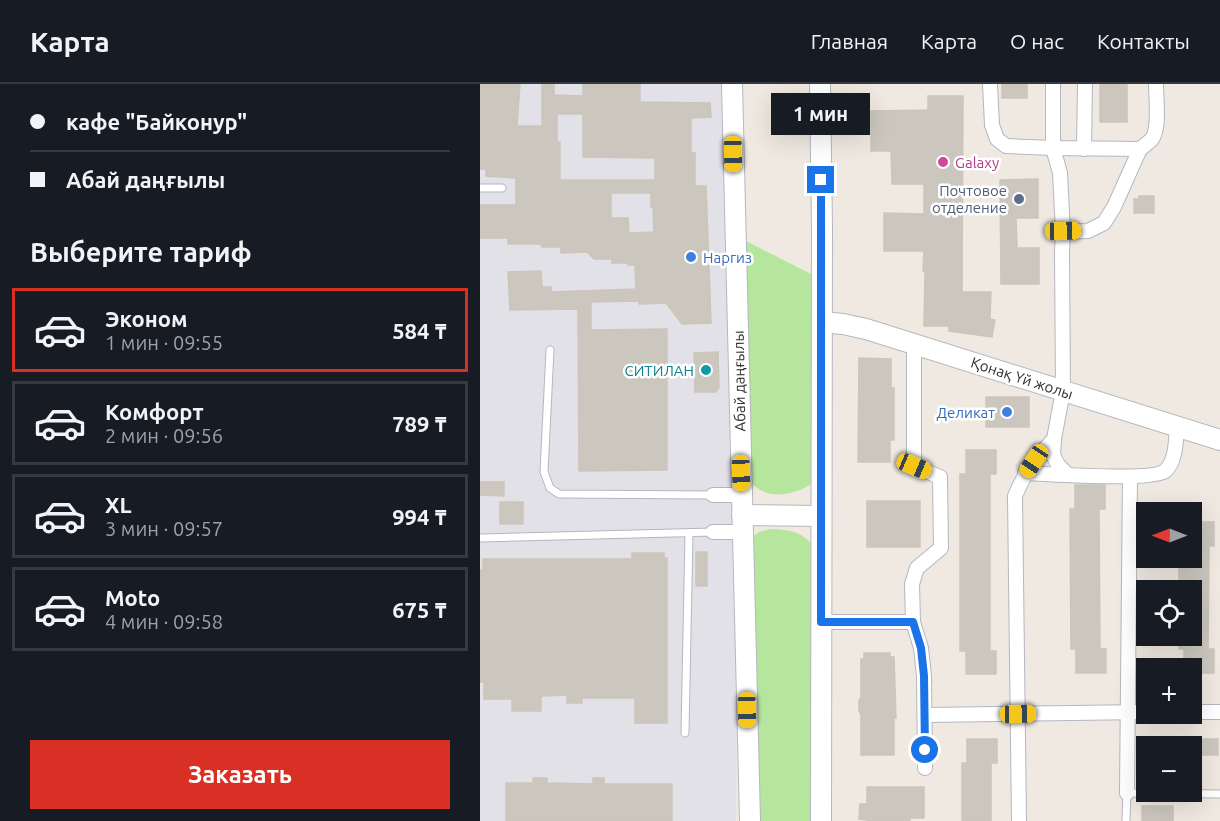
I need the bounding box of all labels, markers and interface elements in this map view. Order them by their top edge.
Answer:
text: Карта [30,26,110,57]
text: Главная [811,29,888,53]
text: Карта [921,29,977,53]
text: О нас [1010,29,1064,53]
text: Контакты [1097,29,1190,53]
callout: 1 мин [772,93,871,135]
text: 1 мин [793,102,848,125]
text: кафе "Байконур" [66,109,247,134]
car [724,136,742,172]
place label: Galaxy [955,154,999,171]
marker: Galaxy [936,155,950,169]
route end [807,166,834,193]
text: Абай даңғылы [66,167,225,192]
place label: Почтовое отделение [932,182,1007,216]
marker: Почтовое отделение [1012,192,1026,206]
car [1045,222,1081,240]
text: Выберите тариф [30,237,252,267]
place label: Наргиз [703,249,752,266]
marker: Наргиз [684,250,698,264]
icon: car [33,303,87,357]
text: Эконом [105,306,187,331]
text: 584 ₸ [392,318,447,343]
street label: Абай даңғылы [730,330,748,432]
text: 1 мин · 09:55 [105,331,223,354]
street label: Қонақ Үй жолы [969,353,1075,403]
place label: СИТИЛАН [624,362,694,379]
marker: СИТИЛАН [699,363,713,377]
icon: car [33,396,87,450]
text: Комфорт [105,399,204,424]
place label: Деликат [937,404,995,421]
marker: Деликат [1000,405,1014,419]
text: 789 ₸ [392,411,447,436]
text: 2 мин · 09:56 [105,424,223,447]
car [1016,441,1052,481]
car [894,451,934,481]
car [731,455,751,491]
icon: car [33,489,87,543]
text: XL [105,492,132,517]
north arrow [1136,502,1202,568]
map controls [1136,502,1202,802]
text: 994 ₸ [392,504,447,529]
text: 3 мин · 09:57 [105,517,223,540]
button: locate [1136,580,1202,646]
icon: car [33,582,87,636]
text: Moto [105,585,160,610]
text: 675 ₸ [392,597,447,622]
text: 4 мин · 09:58 [105,610,223,633]
button: + [1136,658,1202,724]
car [738,692,756,728]
car [1000,705,1036,723]
route start [911,736,938,763]
button: − [1136,736,1202,802]
button: Заказать [30,740,450,809]

